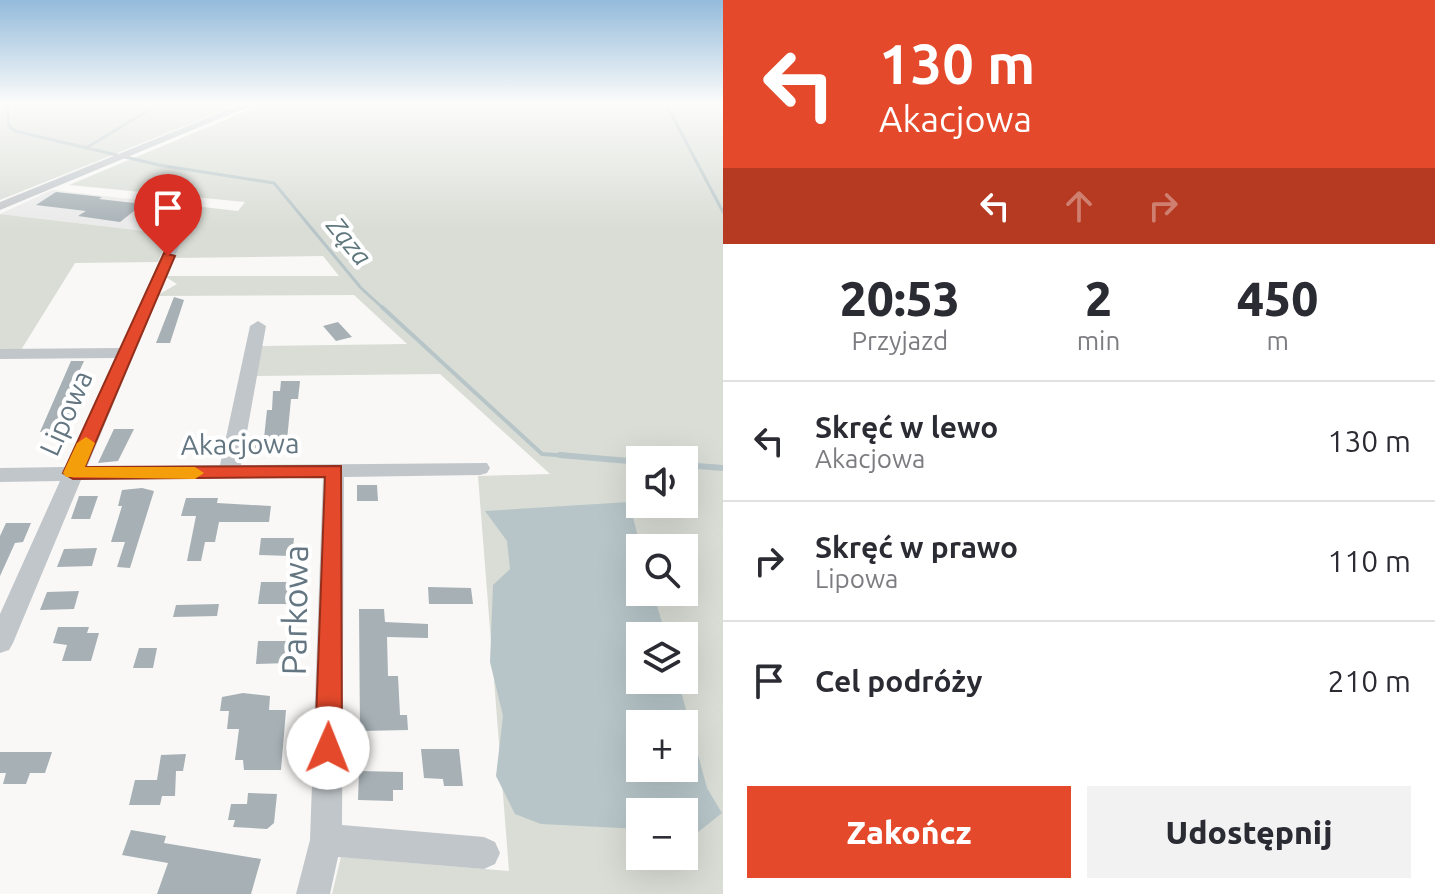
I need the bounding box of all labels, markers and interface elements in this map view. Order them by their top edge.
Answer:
icon: left [747,32,851,136]
text: 130 m [879,32,1035,95]
text: Akacjowa [879,98,1032,139]
pin [134,174,202,256]
icon: left [973,184,1017,228]
icon: ahead [1057,184,1101,228]
icon: right [1141,184,1185,228]
icon: arrive [146,186,190,230]
water label: Ząza [321,210,377,271]
text: 20:53 [840,271,960,325]
text: 2 [1085,271,1112,325]
text: 450 [1237,271,1318,325]
text: Przyjazd [852,326,948,355]
text: min [1077,326,1120,355]
text: m [1266,326,1289,355]
street label: Lipowa [33,365,98,460]
text: Skręć w lewo [815,410,998,444]
icon: left [747,419,791,463]
text: 130 m [1327,424,1411,458]
street label: Akacjowa [180,427,300,460]
text: Akacjowa [815,444,925,473]
map controls [626,446,698,870]
button: sound [626,446,698,518]
text: Skręć w prawo [815,530,1018,564]
button: search [626,534,698,606]
icon: right [747,539,791,583]
street label: Parkowa [274,544,314,676]
text: 110 m [1327,544,1411,578]
text: Lipowa [815,564,898,593]
button: layers [626,622,698,694]
icon: arrive [747,659,791,703]
text: Cel podróży [815,664,982,698]
text: 210 m [1327,664,1411,698]
position arrow [286,706,370,790]
button: + [626,710,698,782]
button: Zakończ [747,786,1071,878]
button: Udostępnij [1087,786,1411,878]
button: − [626,798,698,870]

